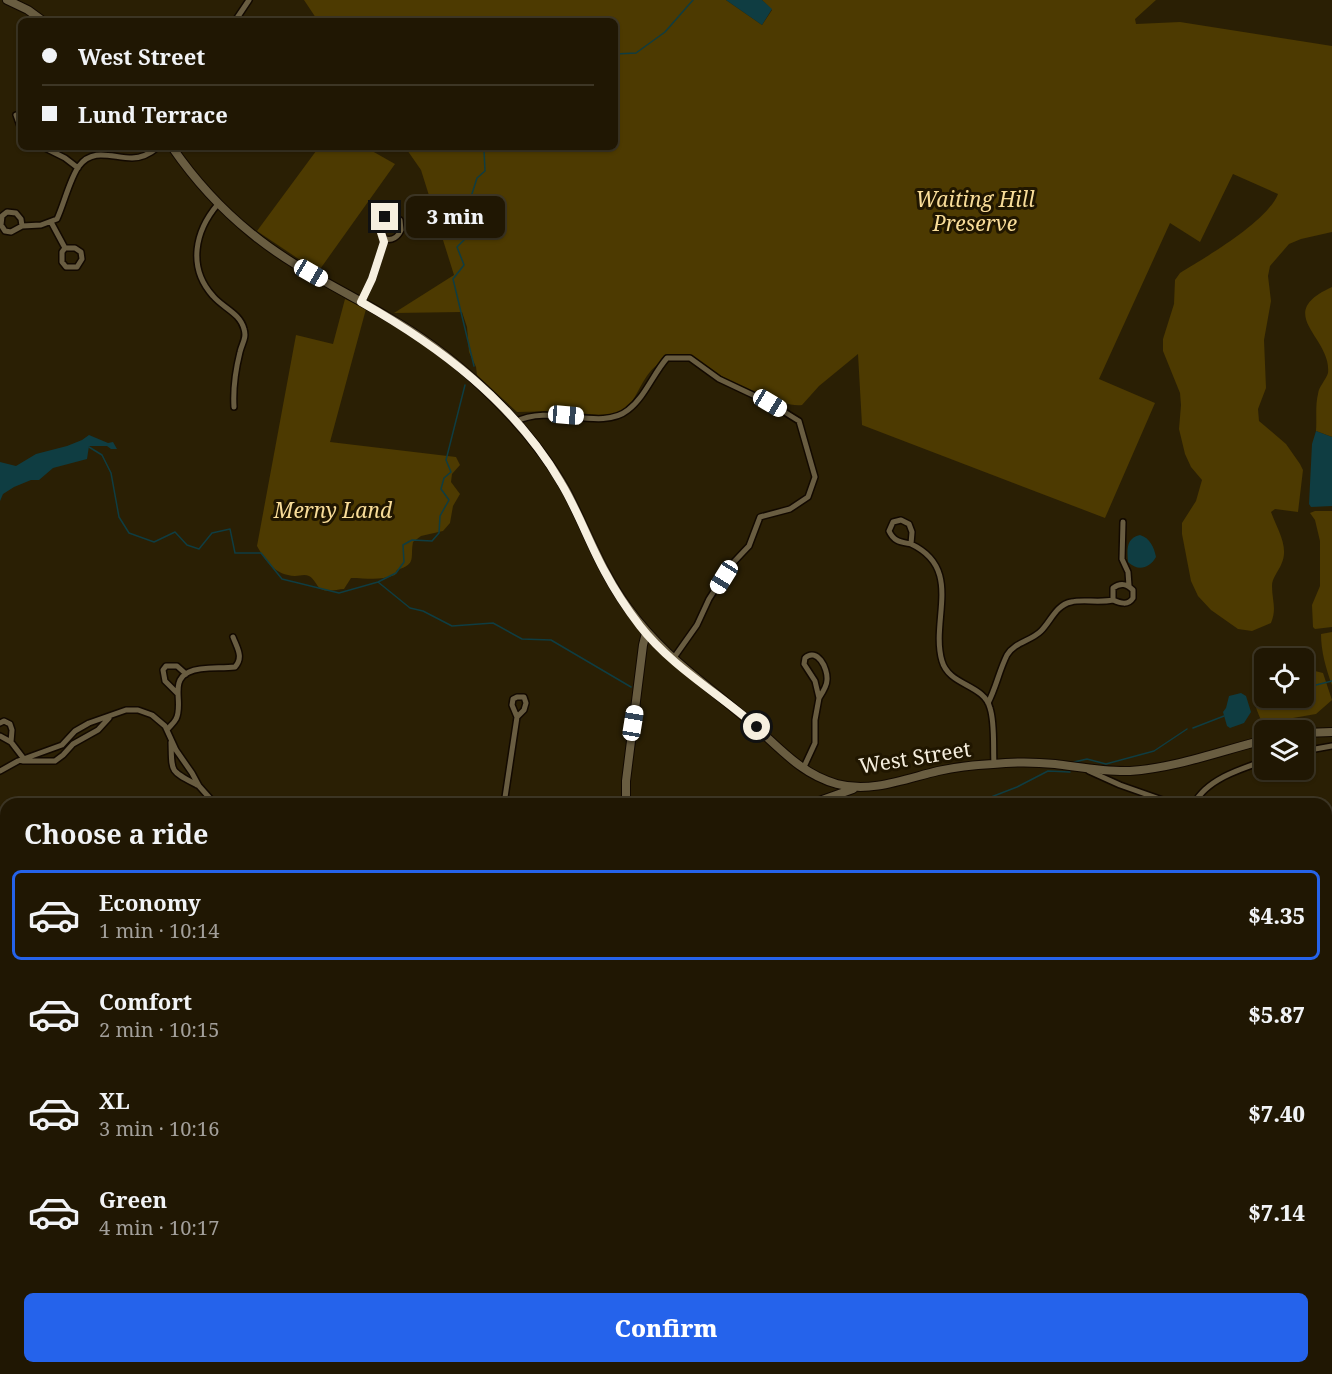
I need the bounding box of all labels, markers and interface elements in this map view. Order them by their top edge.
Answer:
text: West Street [78,41,205,71]
text: Lund Terrace [78,99,228,129]
park label: Waiting Hill Preserve [915,185,1035,237]
callout: 3 min [406,196,505,238]
route end [371,203,398,230]
text: 3 min [427,203,484,230]
car [291,256,331,290]
car [750,386,790,420]
car [547,404,585,426]
park label: Merny Land [273,496,393,524]
car [707,557,741,597]
map controls [1254,648,1314,780]
button: locate [1254,648,1314,708]
car [621,704,645,742]
route start [743,713,770,740]
button: layers [1254,720,1314,780]
street label: West Street [857,734,973,780]
text: Choose a ride [24,815,209,852]
text: Economy [99,887,201,917]
icon: car [27,888,81,942]
text: $4.35 [1248,900,1305,930]
text: 1 min · 10:14 [99,917,219,944]
text: Comfort [99,986,192,1016]
icon: car [27,987,81,1041]
text: $5.87 [1248,999,1305,1029]
text: 2 min · 10:15 [99,1016,219,1043]
text: XL [99,1085,130,1115]
icon: car [27,1086,81,1140]
text: $7.40 [1248,1098,1305,1128]
text: 3 min · 10:16 [99,1115,219,1142]
text: Green [99,1184,167,1214]
icon: car [27,1185,81,1239]
text: $7.14 [1248,1197,1305,1227]
text: 4 min · 10:17 [99,1214,219,1241]
button: Confirm [24,1293,1308,1362]

